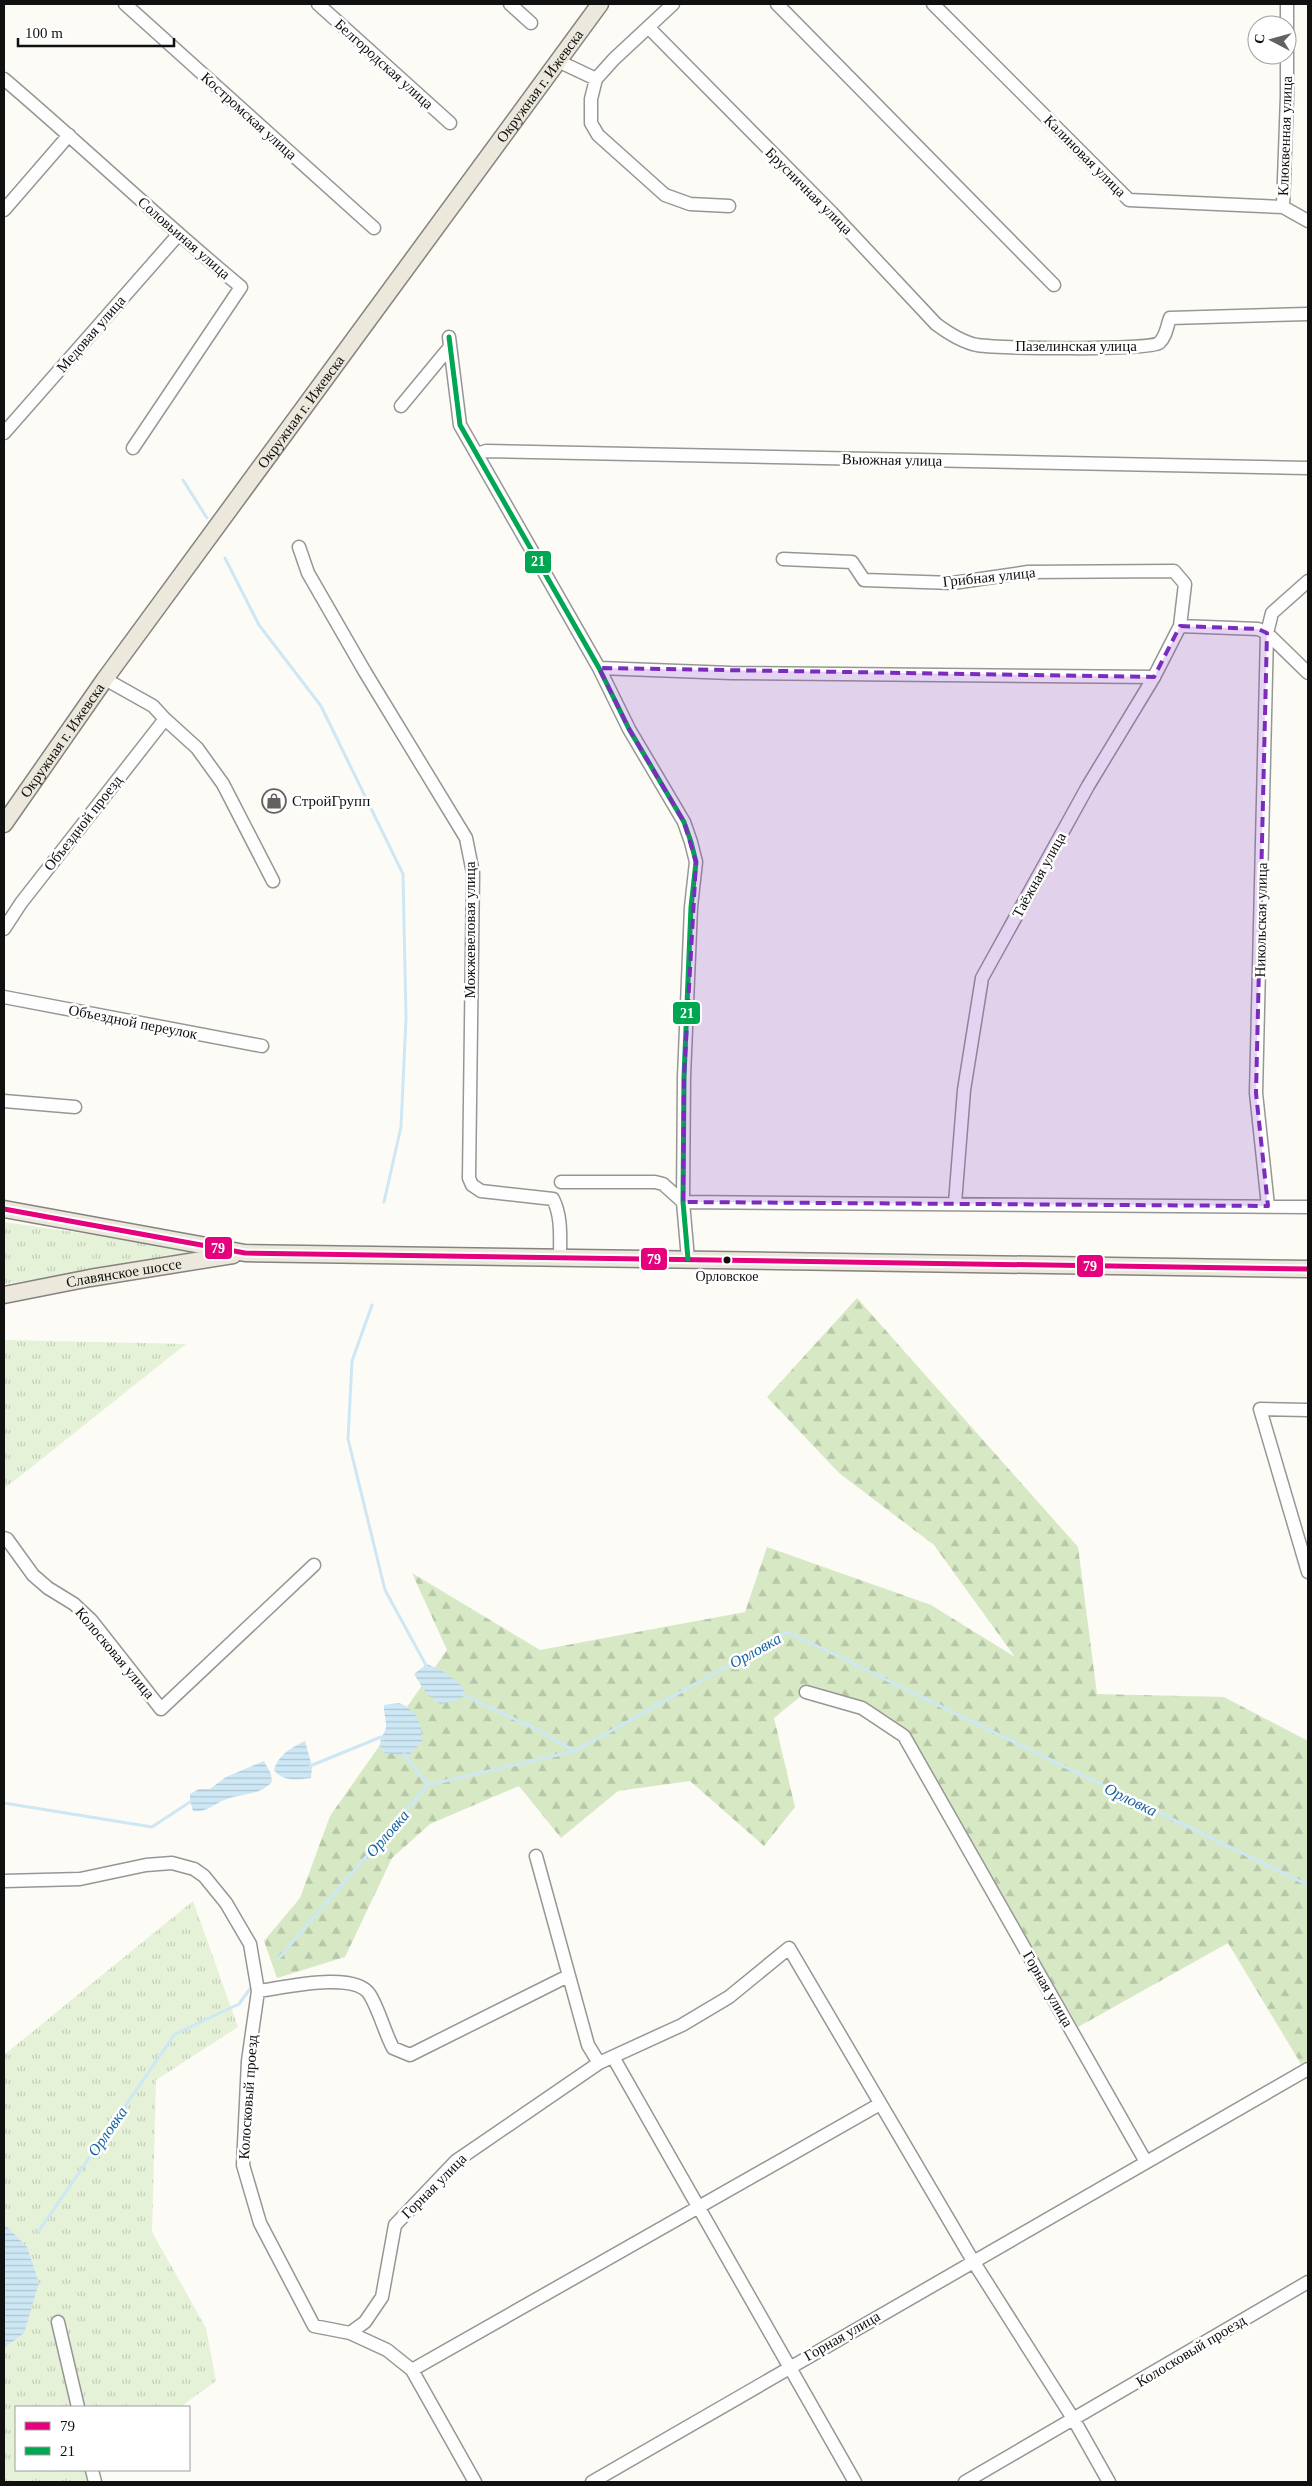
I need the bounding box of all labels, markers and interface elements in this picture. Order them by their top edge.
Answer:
scale bar [18,15,174,47]
north arrow [1247,15,1297,65]
street label: Белгородская улица [332,16,437,112]
text: 100 m [25,25,63,41]
street label: Окружная г. Ижевска [493,26,587,145]
text: С [1252,33,1268,45]
street label: Костромская улица [198,69,300,163]
street label: Клюквенная улица [1275,75,1295,196]
street label: Калиновая улица [1041,112,1129,200]
street label: Брусничная улица [762,144,856,238]
street label: Соловьиная улица [135,194,234,283]
street label: Медовая улица [53,292,129,375]
street label: Пазелинская улица [1015,338,1137,354]
street label: Окружная г. Ижевска [254,352,348,471]
street label: Вьюжная улица [842,451,943,469]
line badge: 21 [524,550,552,574]
text: 21 [531,554,545,569]
street label: Грибная улица [942,564,1037,590]
street label: Окружная г. Ижевска [17,680,108,800]
street label: Объездной проезд [41,772,125,874]
shop icon: СтройГрупп [261,788,287,814]
place label: СтройГрупп [292,793,370,809]
street label: Таёжная улица [1009,829,1069,920]
street label: Можжевеловая улица [462,861,478,999]
street label: Никольская улица [1252,862,1270,978]
line badge: 21 [672,1001,701,1025]
street label: Объездной переулок [67,1002,199,1042]
text: 21 [680,1006,694,1021]
line badge: 79 [204,1236,233,1260]
text: 79 [211,1241,225,1256]
line badge: 79 [640,1247,668,1271]
text: 79 [647,1252,661,1267]
line badge: 79 [1076,1254,1104,1278]
street label: Славянское шоссе [65,1255,183,1291]
marker: Орловское [722,1255,732,1265]
text: 79 [1083,1259,1097,1274]
place label: Орловское [695,1269,759,1284]
street label: Колосковая улица [72,1604,158,1702]
water label: Орловка [727,1629,784,1672]
water label: Орловка [1101,1780,1160,1820]
water label: Орловка [363,1807,413,1861]
street label: Горная улица [1020,1948,1076,2030]
street label: Колосковый проезд [236,2034,260,2160]
water label: Орловка [84,2103,131,2160]
street label: Горная улица [398,2150,470,2222]
street label: Горная улица [801,2308,883,2364]
street label: Колосковый проезд [1133,2312,1249,2390]
legend [15,2406,190,2471]
text: 79 [60,2418,75,2434]
text: 21 [60,2443,75,2459]

